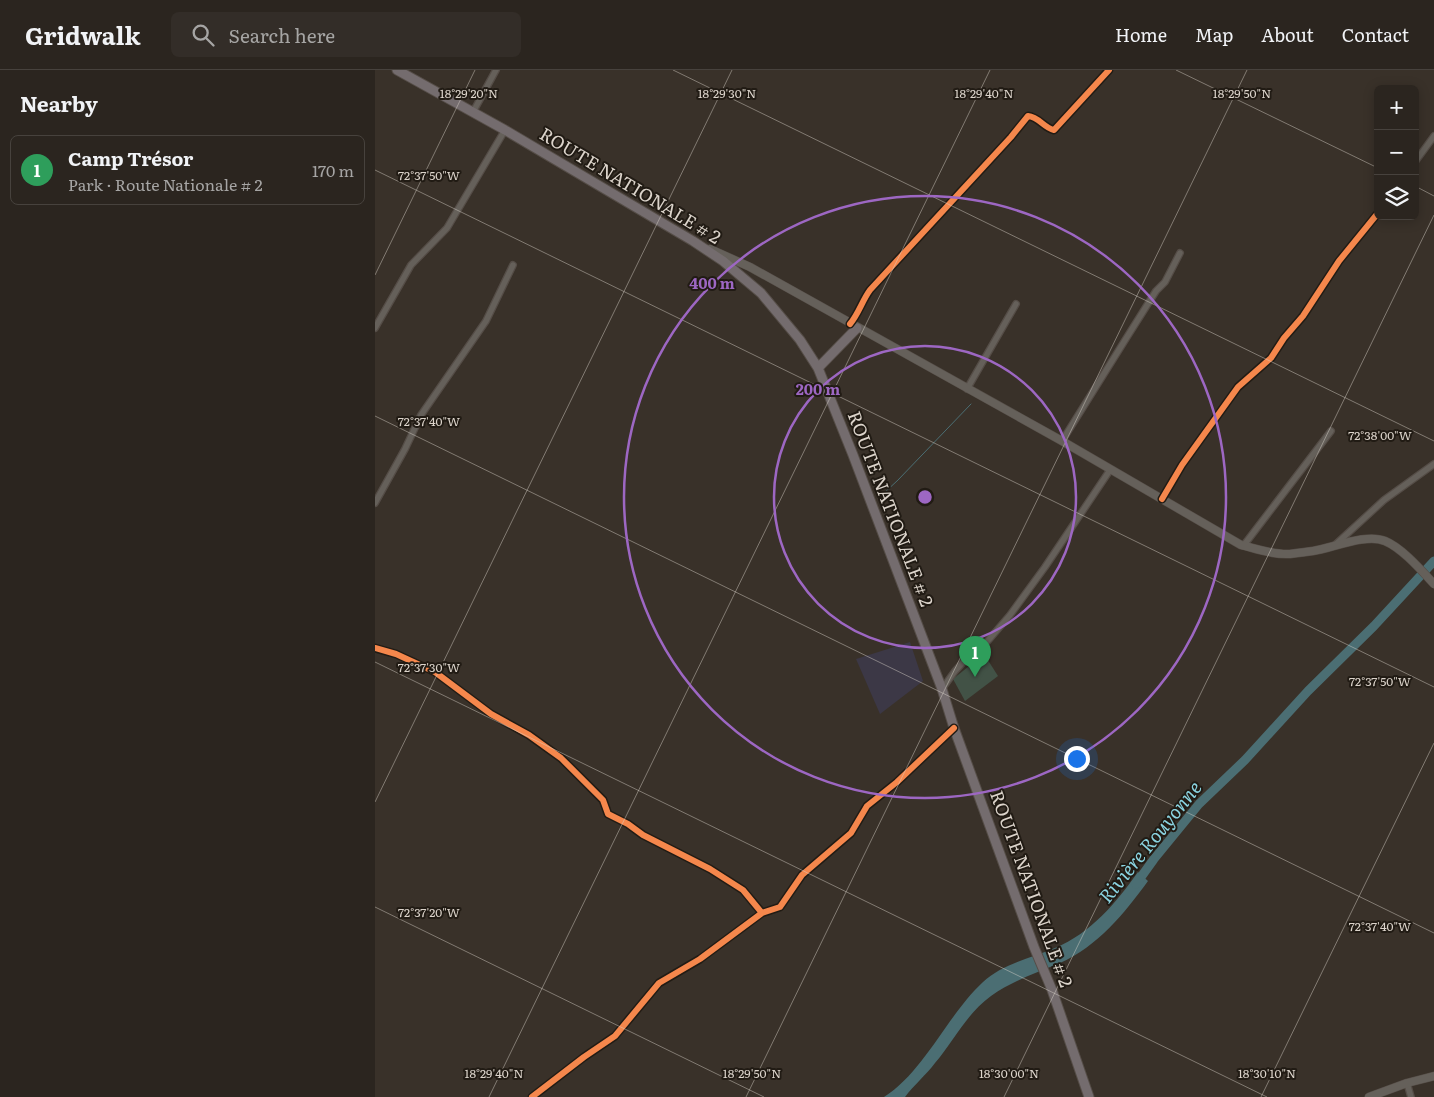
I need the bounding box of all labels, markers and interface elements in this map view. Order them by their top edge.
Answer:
search box [171,12,521,57]
text: Gridwalk [25,17,141,52]
icon: search [189,21,217,49]
text: Search here [229,21,335,49]
text: Home [1115,21,1167,48]
text: Map [1195,21,1233,48]
text: About [1261,21,1314,48]
text: Contact [1342,21,1409,48]
text: 18°29'20"N [440,84,498,102]
text: 18°29'30"N [698,84,756,102]
text: 18°29'40"N [955,84,1013,102]
text: 18°29'50"N [1213,84,1271,102]
map controls [1374,85,1419,220]
button: + [1374,85,1419,130]
text: Nearby [20,87,98,118]
street label: ROUTE NATIONALE # 2 [535,120,727,250]
button: − [1374,130,1419,175]
text: Camp Trésor [68,144,193,172]
text: 1 [34,158,40,182]
text: 170 m [312,158,354,182]
text: 72°37'50"W [398,166,460,184]
text: Park · Route Nationale # 2 [68,172,263,196]
button: layers [1374,175,1419,220]
text: 400 m [689,271,735,294]
text: 200 m [796,377,840,400]
street label: ROUTE NATIONALE # 2 [842,407,941,610]
text: 72°37'40"W [398,412,460,430]
text: 72°38'00"W [1348,426,1412,444]
centre of rings [916,488,934,506]
pin: 1 [959,636,991,677]
text: 72°37'30"W [398,658,460,676]
text: 72°37'50"W [1349,672,1411,690]
your location [1064,746,1090,772]
water label: Rivière Rouyonne [1091,774,1207,909]
street label: ROUTE NATIONALE # 2 [984,786,1081,991]
text: 72°37'20"W [398,903,460,921]
text: 72°37'40"W [1349,917,1411,935]
text: 18°29'40"N [465,1064,523,1082]
text: 18°29'50"N [723,1064,781,1082]
text: 18°30'00"N [979,1064,1039,1082]
text: 18°30'10"N [1238,1064,1296,1082]

